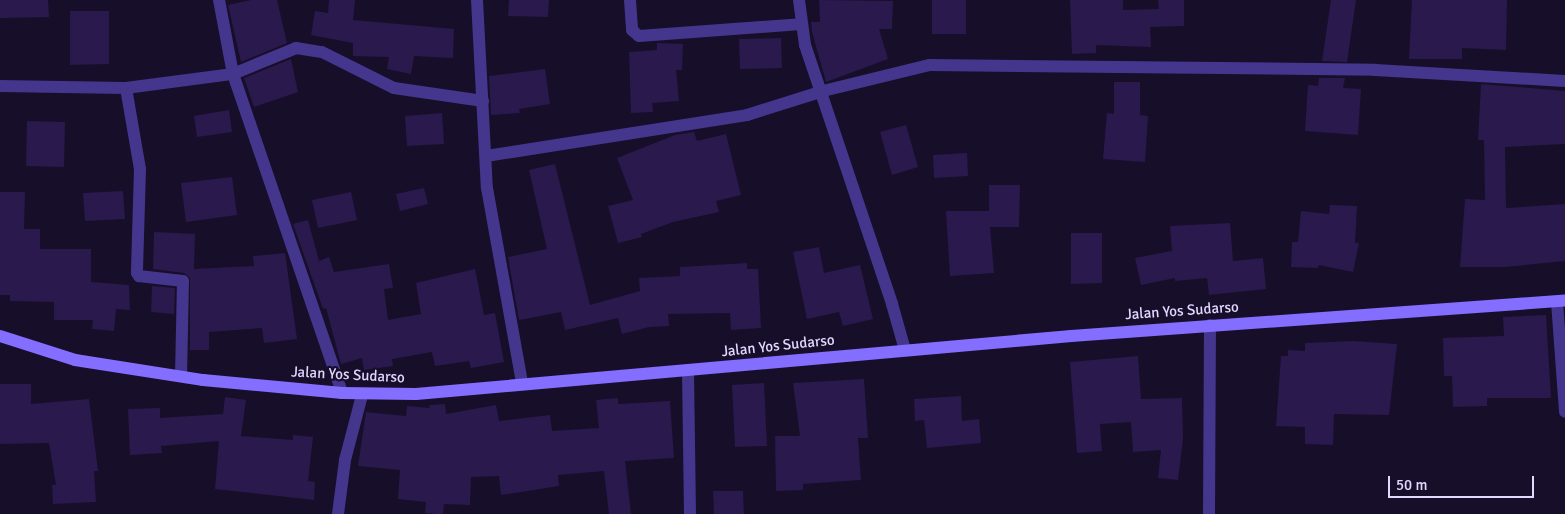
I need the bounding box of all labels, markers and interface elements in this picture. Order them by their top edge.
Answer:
street label: Jalan Yos Sudarso [1125,298,1239,324]
street label: Jalan Yos Sudarso [720,331,836,361]
street label: Jalan Yos Sudarso [291,363,405,387]
scale bar [1390,466,1536,498]
text: 50 m [1396,476,1427,494]

